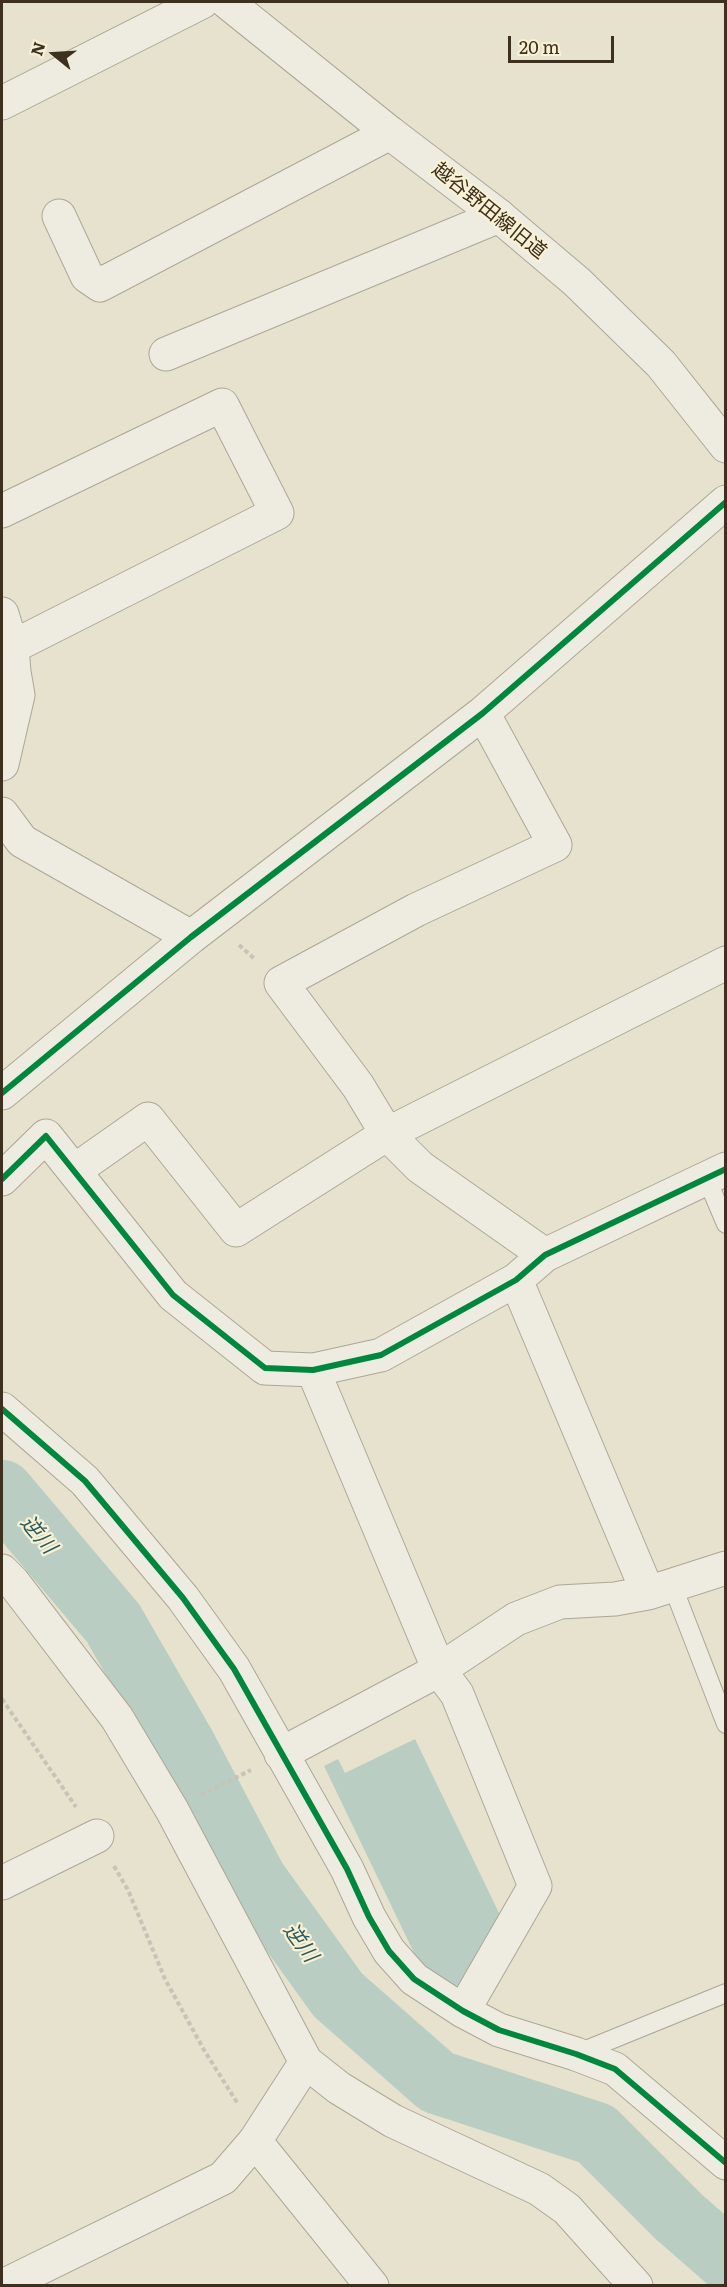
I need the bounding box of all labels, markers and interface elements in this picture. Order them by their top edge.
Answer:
north arrow [24,24,84,84]
scale bar [511,24,618,62]
text: 20 m [519,33,560,60]
text: N [23,38,50,59]
street label: 越谷野田線旧道 [427,158,551,264]
water label: 逆川 [15,1511,61,1559]
water label: 逆川 [277,1919,323,1967]

